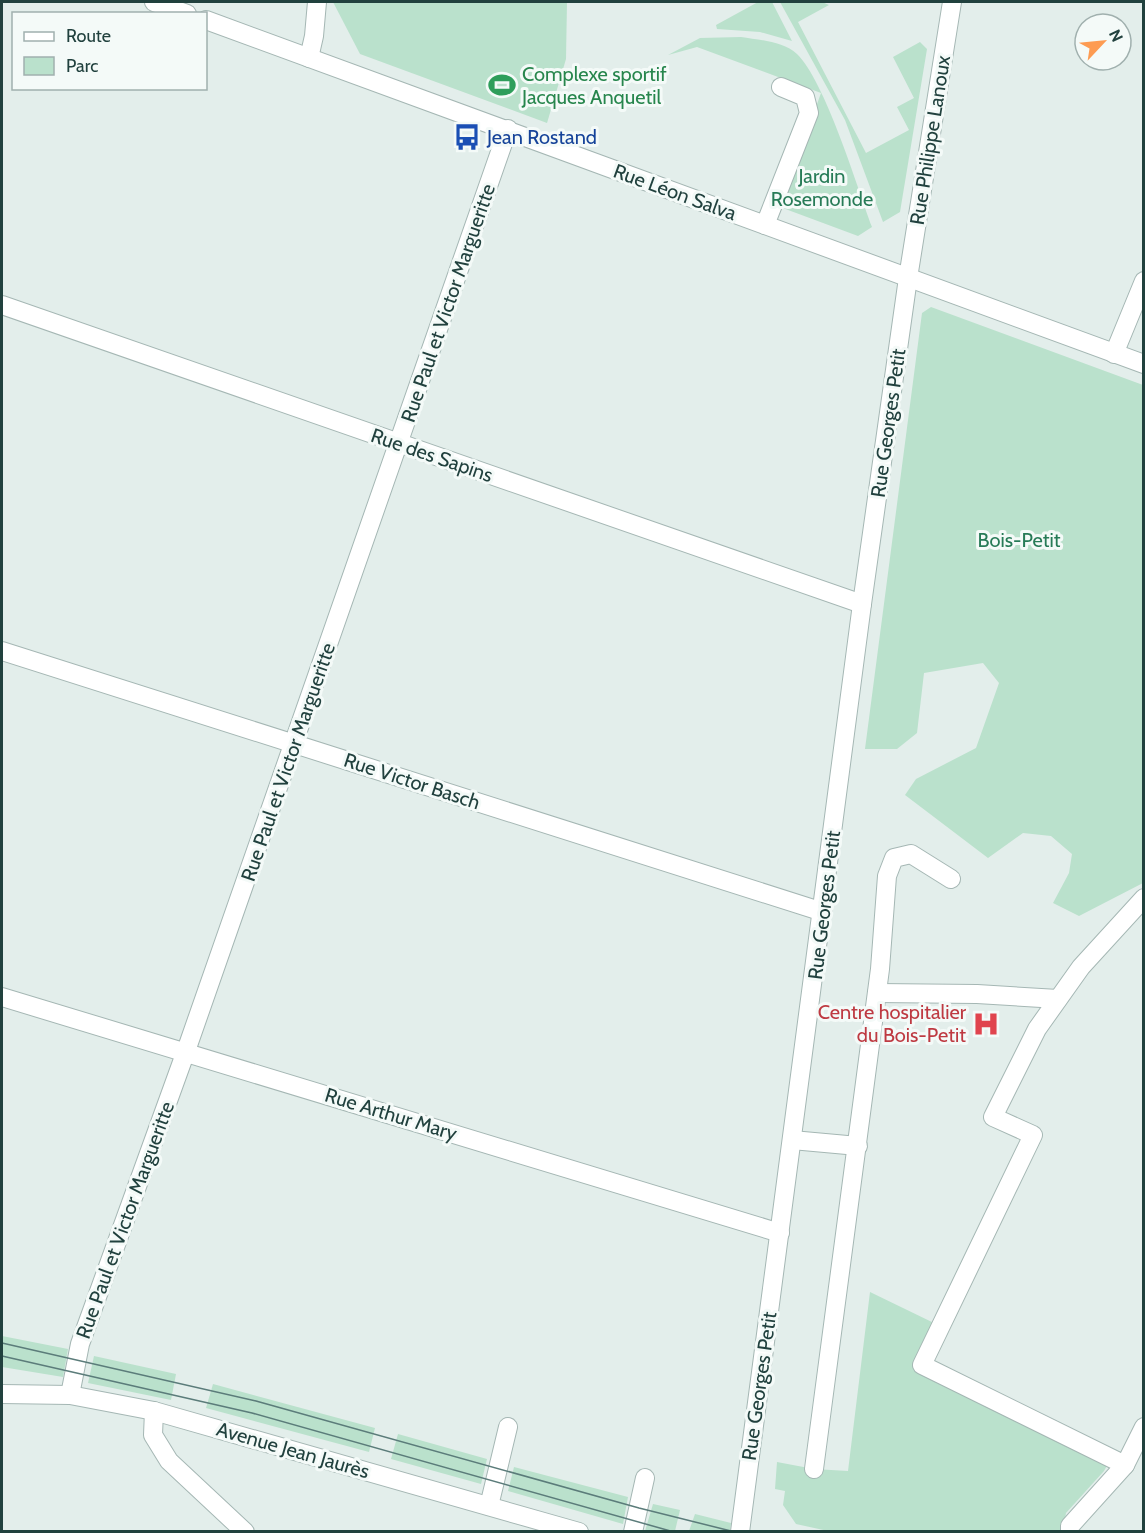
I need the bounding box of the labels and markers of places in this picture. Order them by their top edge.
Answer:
place label: Complexe sportif Jacques Anquetil [521,62,667,109]
sports icon: Complexe sportif Jacques Anquetil [487,70,517,100]
bus stop icon: Jean Rostand [452,122,482,152]
place label: Jean Rostand [486,125,597,149]
place label: Centre hospitalier du Bois-Petit [818,1000,967,1047]
hospital icon: Centre hospitalier du Bois-Petit [971,1009,1001,1039]

